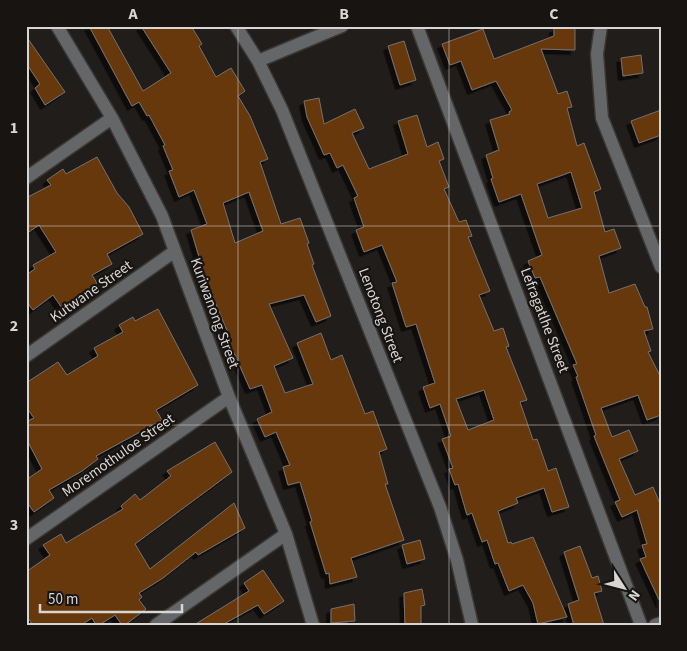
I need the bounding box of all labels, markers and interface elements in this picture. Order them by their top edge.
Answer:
text: A [127,3,138,25]
text: B [339,3,349,25]
text: C [549,3,559,25]
text: 1 [10,117,18,139]
street label: Kutwane Street [46,255,137,328]
street label: Kuriwanong Street [185,255,244,371]
street label: Lenotong Street [353,265,408,366]
street label: Lefragatlhe Street [515,265,574,376]
text: 2 [10,315,18,337]
street label: Moremothuloe Street [58,409,179,502]
text: 3 [10,514,18,536]
north arrow [600,564,650,614]
scale bar [40,581,182,613]
text: N [623,585,645,605]
text: 50 m [48,589,78,610]

